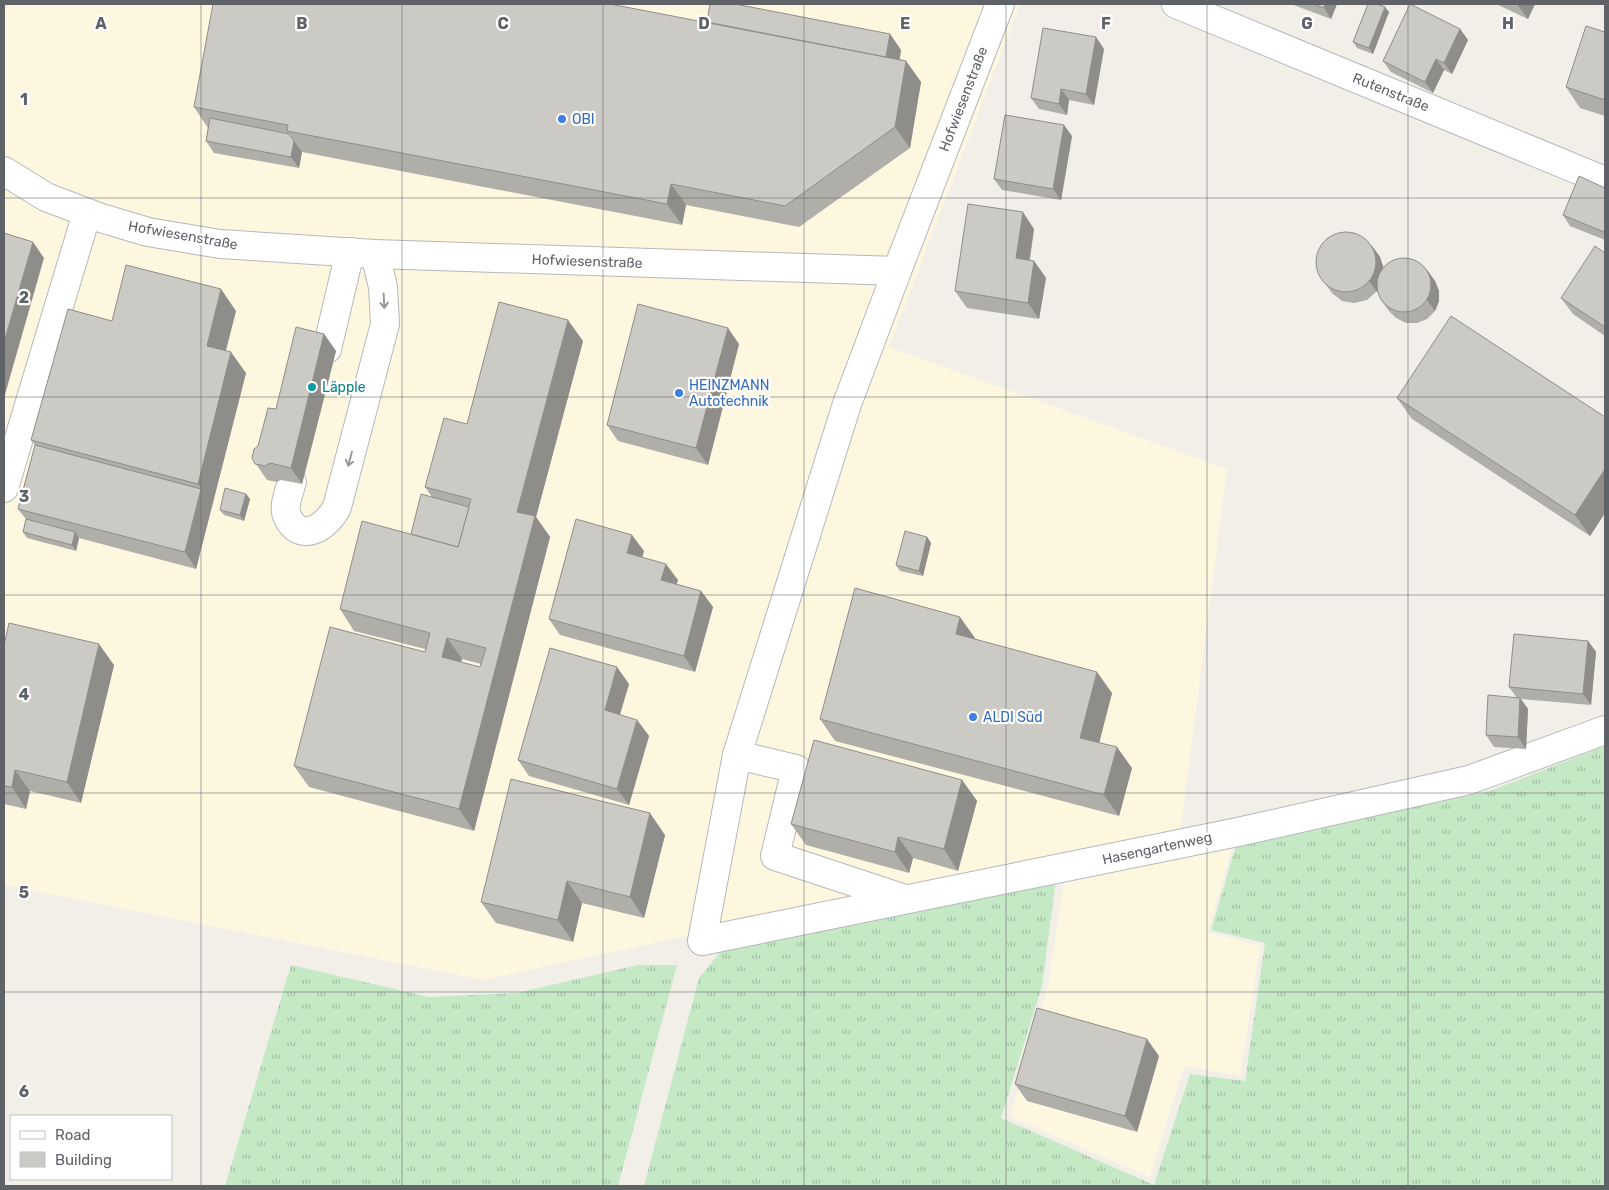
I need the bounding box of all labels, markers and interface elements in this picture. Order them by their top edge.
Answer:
text: A [95,14,107,33]
text: B [296,14,308,33]
text: C [497,14,509,33]
text: D [698,14,710,33]
text: E [900,14,910,33]
text: F [1101,14,1111,33]
text: G [1301,14,1313,33]
text: H [1502,14,1514,33]
street label: Hofwiesenstraße [936,44,991,154]
street label: Rutenstraße [1350,69,1432,116]
text: 1 [20,90,28,109]
place label: OBI [572,111,595,128]
marker: OBI [556,113,568,125]
street label: Hofwiesenstraße [127,217,239,254]
street label: Hofwiesenstraße [531,251,643,272]
text: 2 [19,288,29,307]
one-way arrow [380,293,389,309]
place label: HEINZMANN Autotechnik [689,377,770,410]
place label: Läpple [322,379,366,396]
marker: Läpple [306,381,318,393]
marker: HEINZMANN Autotechnik [673,387,685,399]
one-way arrow [344,451,354,467]
text: 3 [19,487,29,506]
text: 4 [19,685,30,704]
place label: ALDI Süd [983,709,1043,726]
marker: ALDI Süd [967,711,979,723]
street label: Hasengartenweg [1101,829,1213,868]
text: 5 [19,883,29,902]
text: 6 [19,1082,29,1101]
legend [10,1115,172,1180]
text: Road [55,1126,91,1144]
text: Building [55,1151,112,1169]

